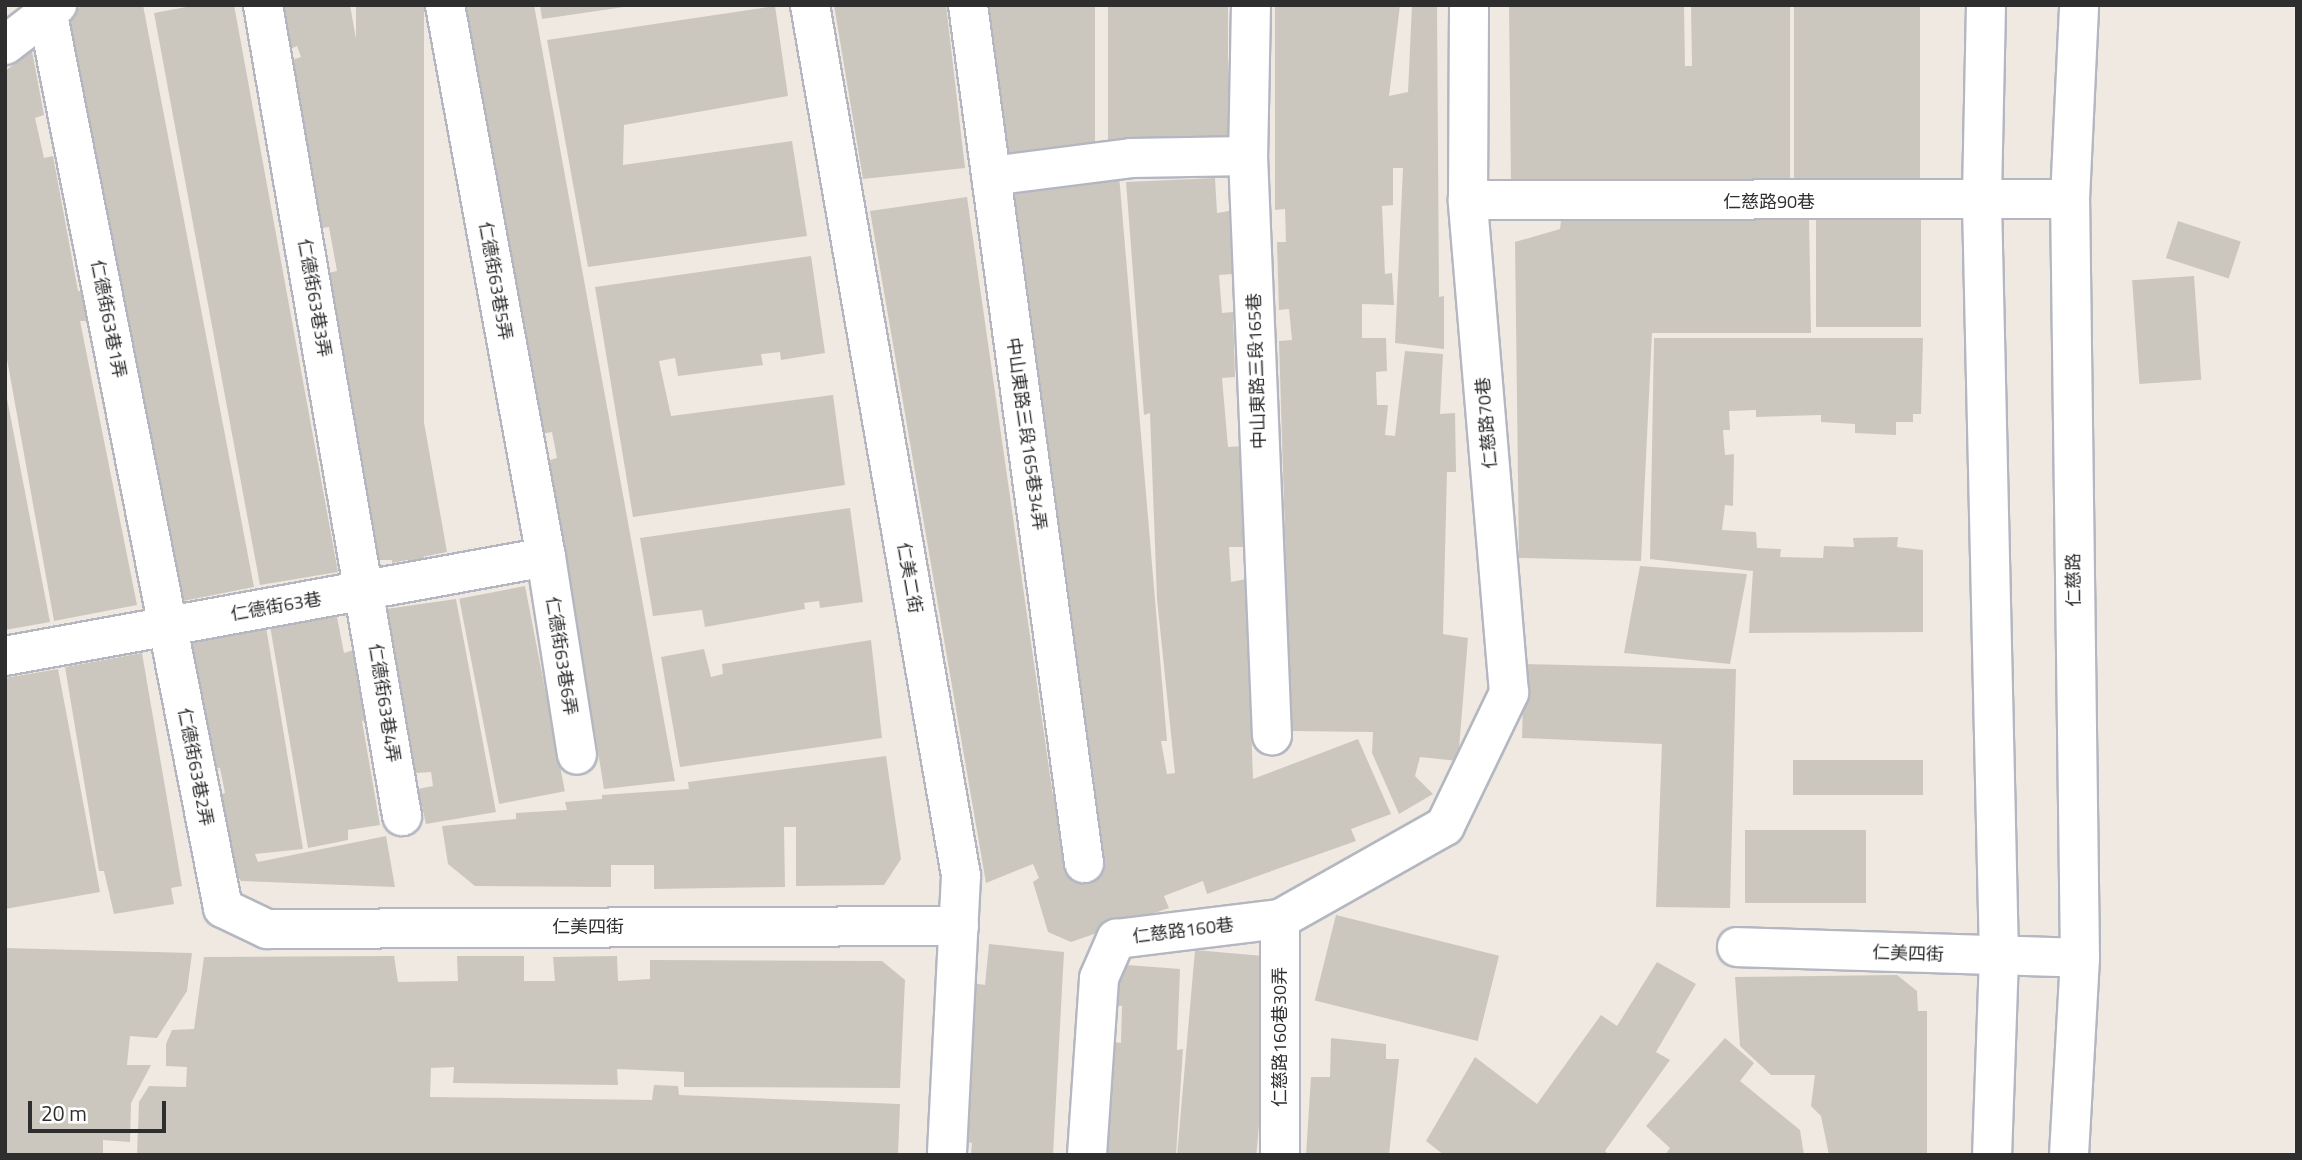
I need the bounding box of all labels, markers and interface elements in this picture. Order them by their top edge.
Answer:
street label: 仁慈路90巷 [1723,191,1815,213]
street label: 仁德街63巷5弄 [474,220,516,342]
street label: 仁德街63巷3弄 [293,237,335,359]
street label: 仁德街63巷1弄 [86,258,130,380]
street label: 中山東路三段165巷 [1243,293,1271,449]
street label: 中山東路三段165巷34弄 [1002,336,1050,532]
street label: 仁慈路70巷 [1472,376,1502,470]
street label: 仁美二街 [892,541,926,615]
street label: 仁慈路 [2063,553,2085,607]
street label: 仁德街63巷 [229,588,323,626]
street label: 仁德街63巷6弄 [541,595,581,717]
street label: 仁德街63巷4弄 [364,642,404,764]
street label: 仁德街63巷2弄 [173,706,217,828]
street label: 仁慈路160巷 [1131,914,1235,948]
street label: 仁美四街 [552,916,624,938]
street label: 仁美四街 [1872,942,1944,966]
street label: 仁慈路160巷30弄 [1269,967,1291,1107]
scale bar [32,1086,170,1130]
text: 20 m [41,1097,87,1129]

